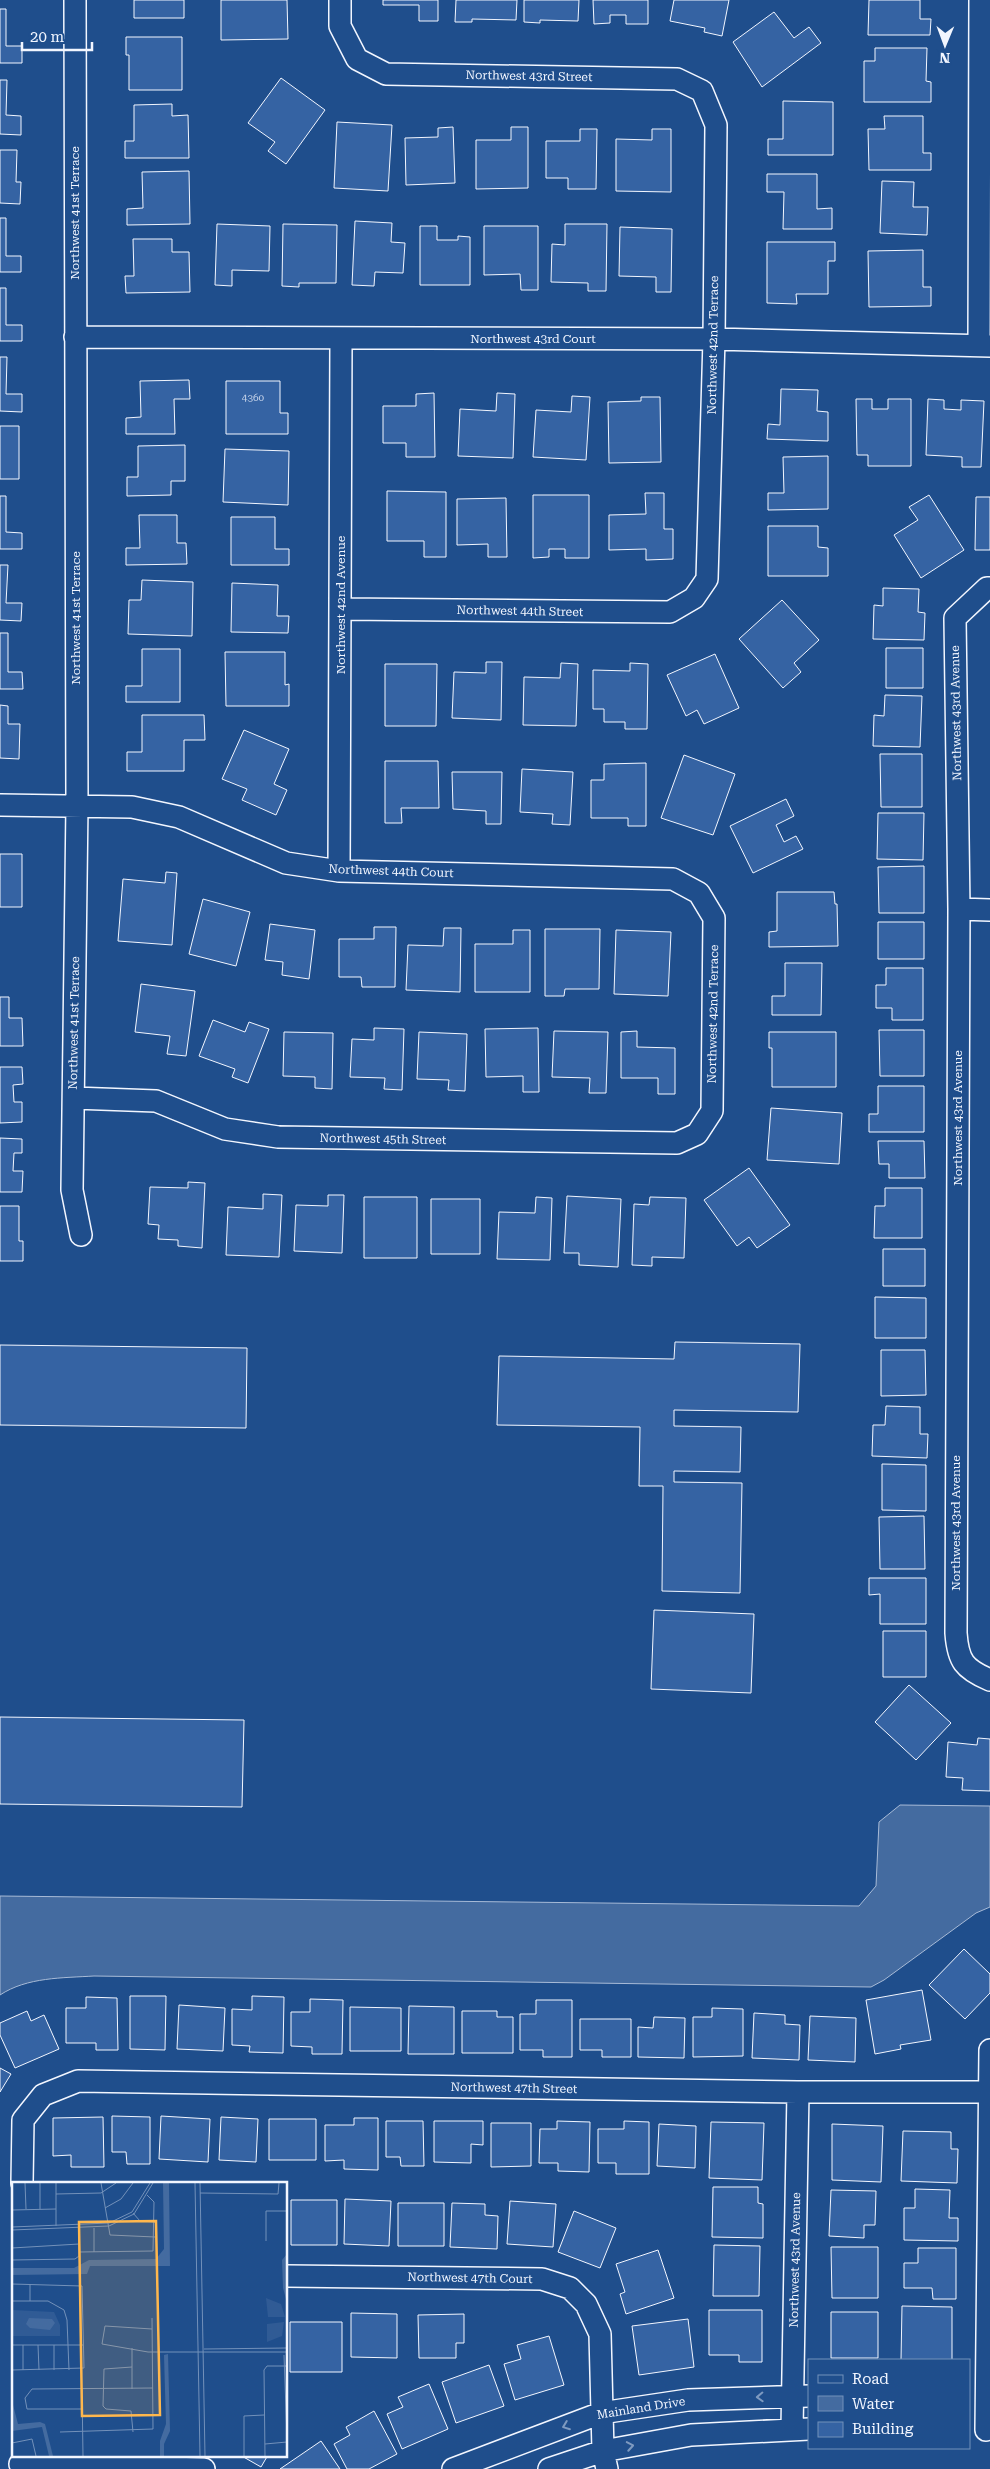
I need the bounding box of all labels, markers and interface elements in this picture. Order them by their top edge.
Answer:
scale bar [22,20,92,52]
north arrow [920,20,970,70]
text: 20 m [30,28,65,46]
text: N [939,50,950,66]
street label: Northwest 43rd Street [465,68,593,84]
street label: Northwest 41st Terrace [68,146,82,280]
street label: Northwest 42nd Terrace [705,275,721,414]
street label: Northwest 43rd Court [470,332,596,346]
house number: 4360 [242,392,265,403]
street label: Northwest 42nd Avenue [334,535,348,674]
street label: Northwest 41st Terrace [69,551,83,685]
street label: Northwest 44th Street [457,603,584,619]
street label: Northwest 43rd Avenue [948,645,964,781]
street label: Northwest 44th Court [328,862,454,880]
street label: Northwest 42nd Terrace [705,944,721,1083]
street label: Northwest 41st Terrace [66,956,82,1090]
street label: Northwest 43rd Avenue [951,1050,965,1186]
street label: Northwest 45th Street [320,1131,447,1147]
street label: Northwest 43rd Avenue [949,1455,963,1591]
street label: Northwest 47th Street [451,2080,578,2096]
inset map [12,2182,288,2456]
street label: Northwest 43rd Avenue [787,2192,803,2328]
street label: Northwest 47th Court [407,2270,533,2286]
legend [808,2359,970,2449]
text: Road [852,2370,889,2388]
one-way arrow [756,2392,764,2402]
street label: Mainland Drive [596,2394,687,2422]
text: Water [852,2395,894,2413]
one-way arrow [562,2420,571,2430]
text: Building [852,2420,914,2438]
one-way arrow [625,2441,634,2451]

